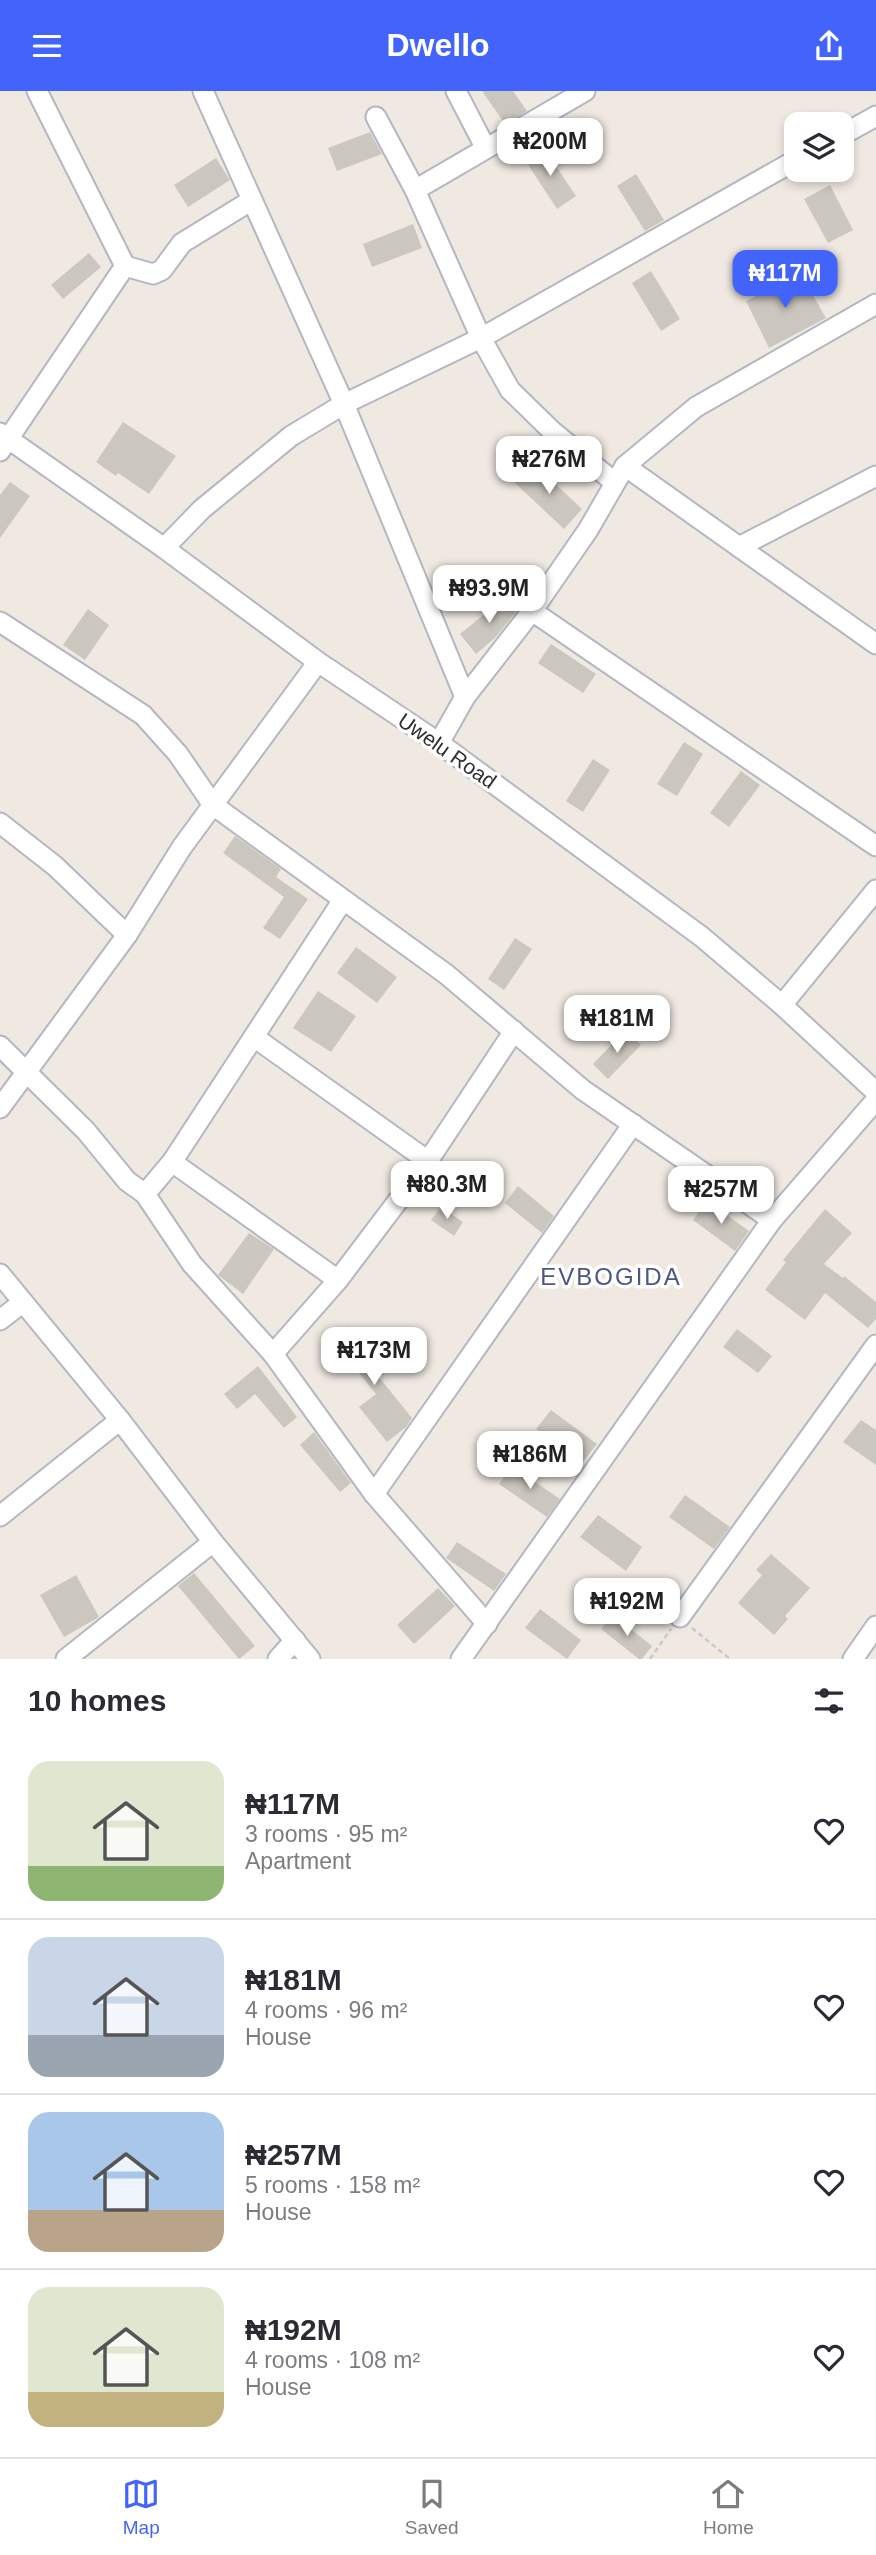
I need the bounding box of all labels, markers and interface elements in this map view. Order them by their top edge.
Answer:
icon: menu [28,27,66,65]
text: Dwello [386,27,490,63]
icon: share [810,27,848,65]
map controls [784,112,854,182]
button: layers [784,112,854,182]
pin: ₦200M [501,119,599,178]
text: ₦200M [513,128,587,154]
pin: ₦117M [736,251,834,310]
text: ₦117M [749,260,821,286]
pin: ₦276M [500,437,598,496]
text: ₦276M [512,446,586,472]
pin: ₦93.9M [432,566,546,625]
text: ₦93.9M [449,575,529,601]
street label: Uwelu Road [394,708,501,793]
pin: ₦181M [568,995,666,1055]
text: ₦181M [580,1005,654,1031]
pin: ₦80.3M [390,1161,504,1221]
pin: ₦257M [672,1167,770,1226]
text: ₦80.3M [407,1171,487,1197]
text: ₦257M [684,1176,758,1202]
district label: EVBOGIDA [540,1263,682,1290]
pin: ₦173M [325,1327,423,1387]
text: ₦173M [337,1337,411,1363]
pin: ₦186M [481,1431,579,1491]
text: ₦186M [493,1441,567,1467]
pin: ₦192M [578,1579,676,1638]
text: ₦192M [590,1588,664,1614]
icon: filters [810,1682,848,1720]
text: 10 homes [28,1684,166,1717]
text: ₦117M [245,1787,340,1820]
icon: home [84,1789,168,1873]
icon: heart [810,1812,848,1850]
text: 3 rooms · 95 m² [245,1821,407,1847]
text: Apartment [245,1848,351,1874]
text: ₦181M [245,1963,342,1996]
icon: home [84,1965,168,2049]
icon: heart [810,1988,848,2026]
text: 4 rooms · 96 m² [245,1997,407,2023]
text: House [245,2024,311,2050]
text: ₦257M [245,2138,342,2171]
icon: home [84,2140,168,2224]
icon: heart [810,2163,848,2201]
text: 5 rooms · 158 m² [245,2172,420,2198]
text: House [245,2199,311,2225]
text: ₦192M [245,2313,342,2346]
icon: home [84,2315,168,2399]
icon: heart [810,2338,848,2376]
text: 4 rooms · 108 m² [245,2347,420,2373]
text: House [245,2374,311,2400]
tab: Map [122,2475,160,2539]
tab: Saved [405,2475,459,2539]
tab: Home [703,2475,754,2539]

